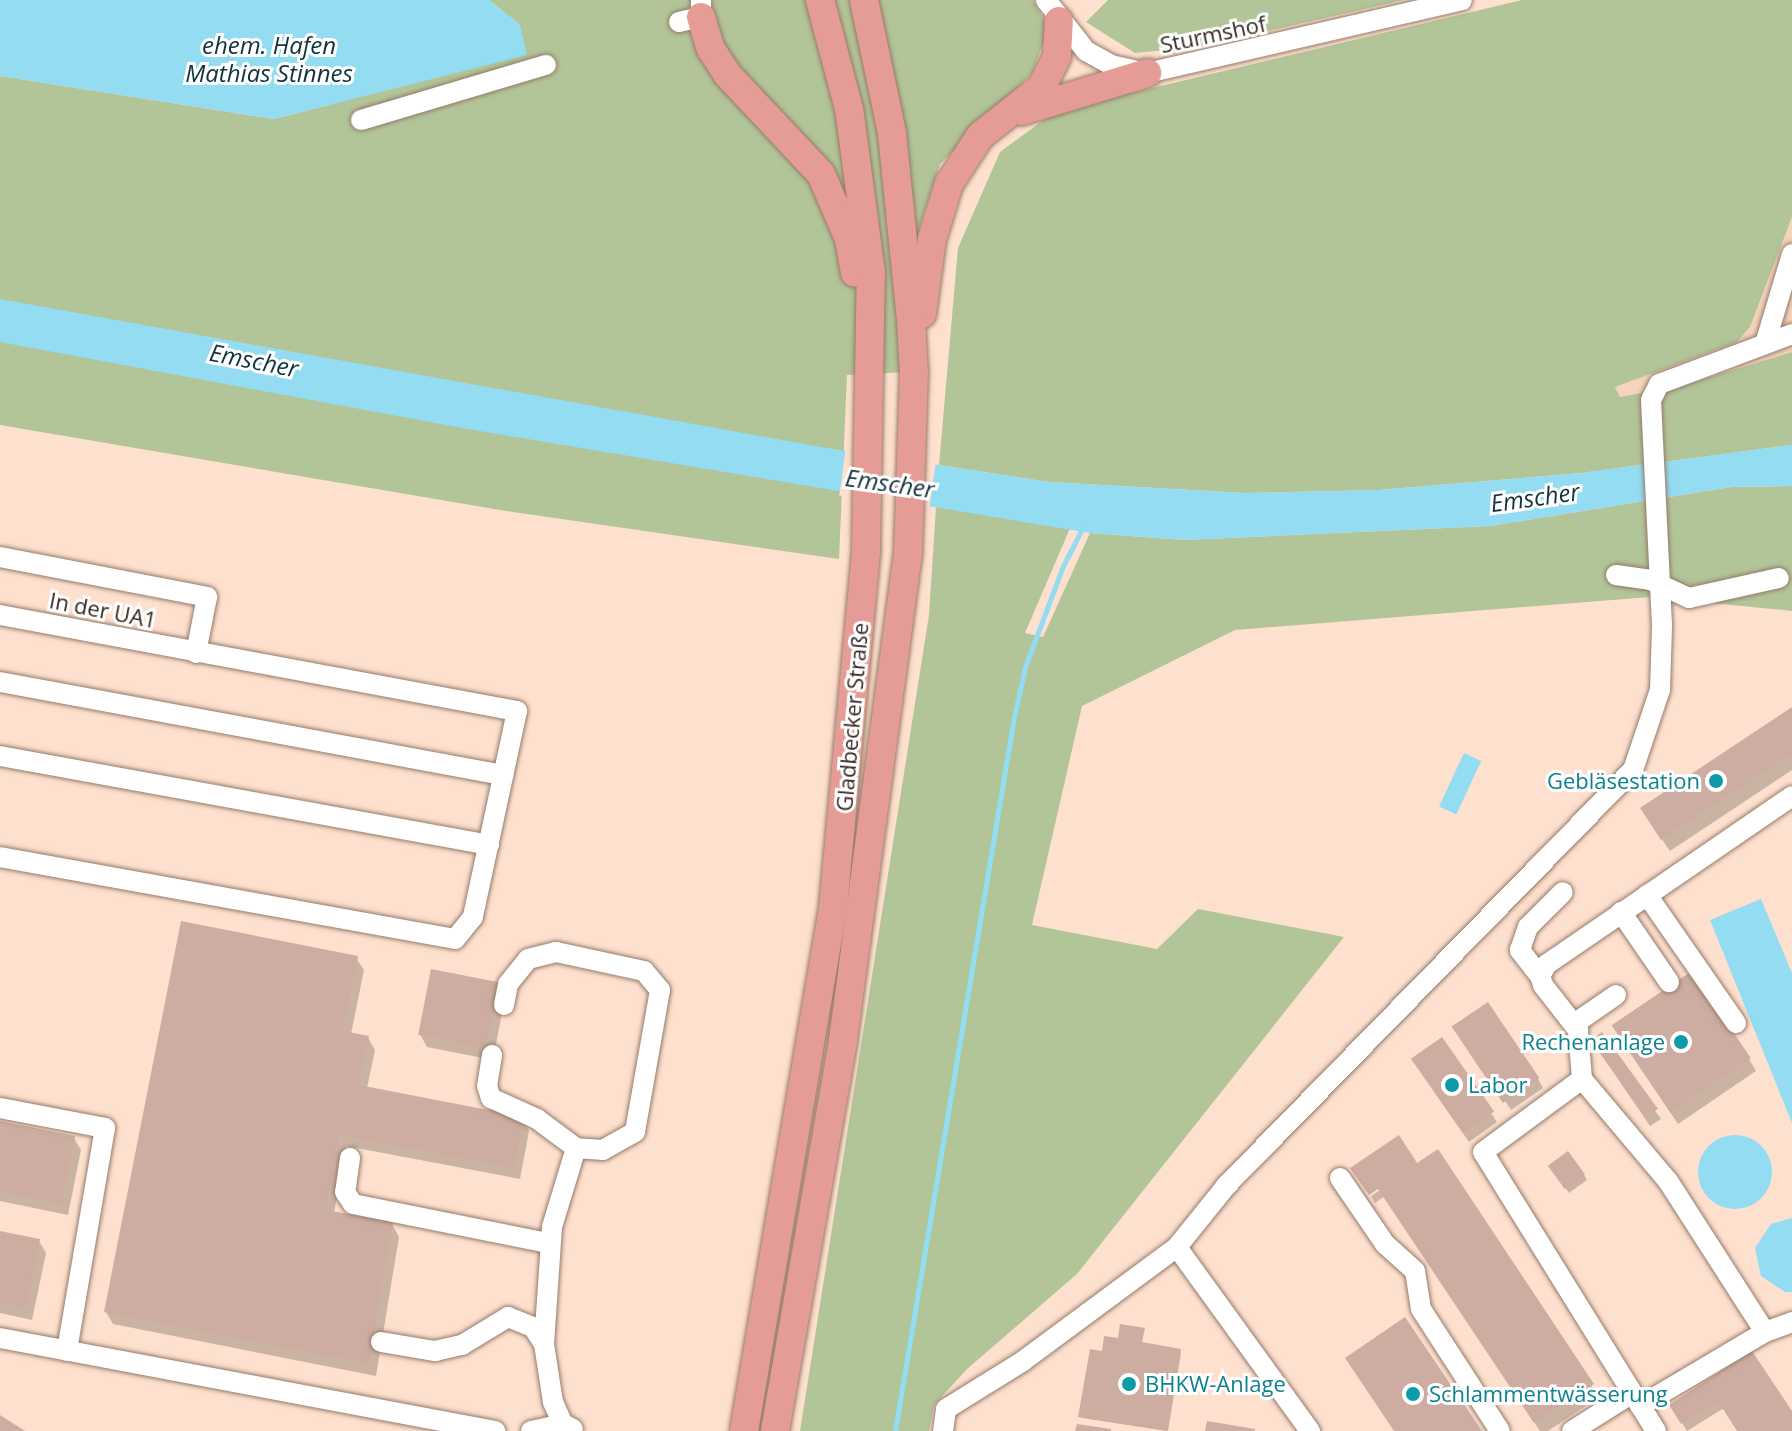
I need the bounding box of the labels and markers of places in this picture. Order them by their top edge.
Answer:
place label: Gebläsestation [1547,768,1700,794]
marker: Gebläsestation [1707,772,1725,790]
place label: Rechenanlage [1521,1029,1665,1055]
marker: Rechenanlage [1672,1033,1690,1051]
place label: Labor [1468,1072,1527,1098]
marker: Labor [1443,1076,1461,1094]
place label: BHKW-Anlage [1145,1371,1286,1397]
marker: BHKW-Anlage [1120,1375,1138,1393]
place label: Schlammentwässerung [1429,1381,1668,1407]
marker: Schlammentwässerung [1404,1385,1422,1403]

